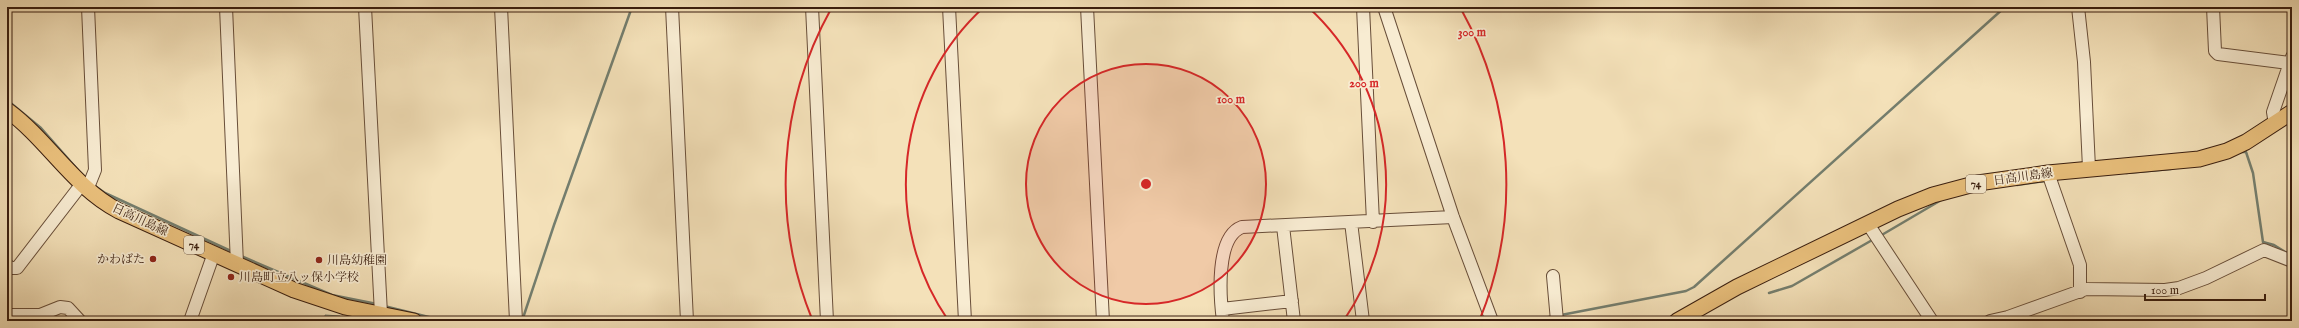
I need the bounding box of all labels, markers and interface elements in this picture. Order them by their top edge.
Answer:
text: 300 m [1458,25,1487,40]
text: 200 m [1349,76,1379,91]
text: 100 m [1217,92,1246,107]
street label: 日高川島線 [1992,165,2054,189]
road number: 74 [1966,175,1986,193]
centre of rings [1139,177,1153,191]
street label: 日高川島線 [110,201,170,239]
road number: 74 [184,236,204,254]
place label: かわばた [97,252,145,267]
place label: 川島幼稚園 [327,253,387,268]
marker: かわばた [148,254,158,264]
marker: 川島幼稚園 [314,255,324,265]
place label: 川島町立八ッ保小学校 [239,270,359,285]
marker: 川島町立八ッ保小学校 [226,272,236,282]
scale bar [2145,276,2265,302]
text: 100 m [2151,283,2179,298]

